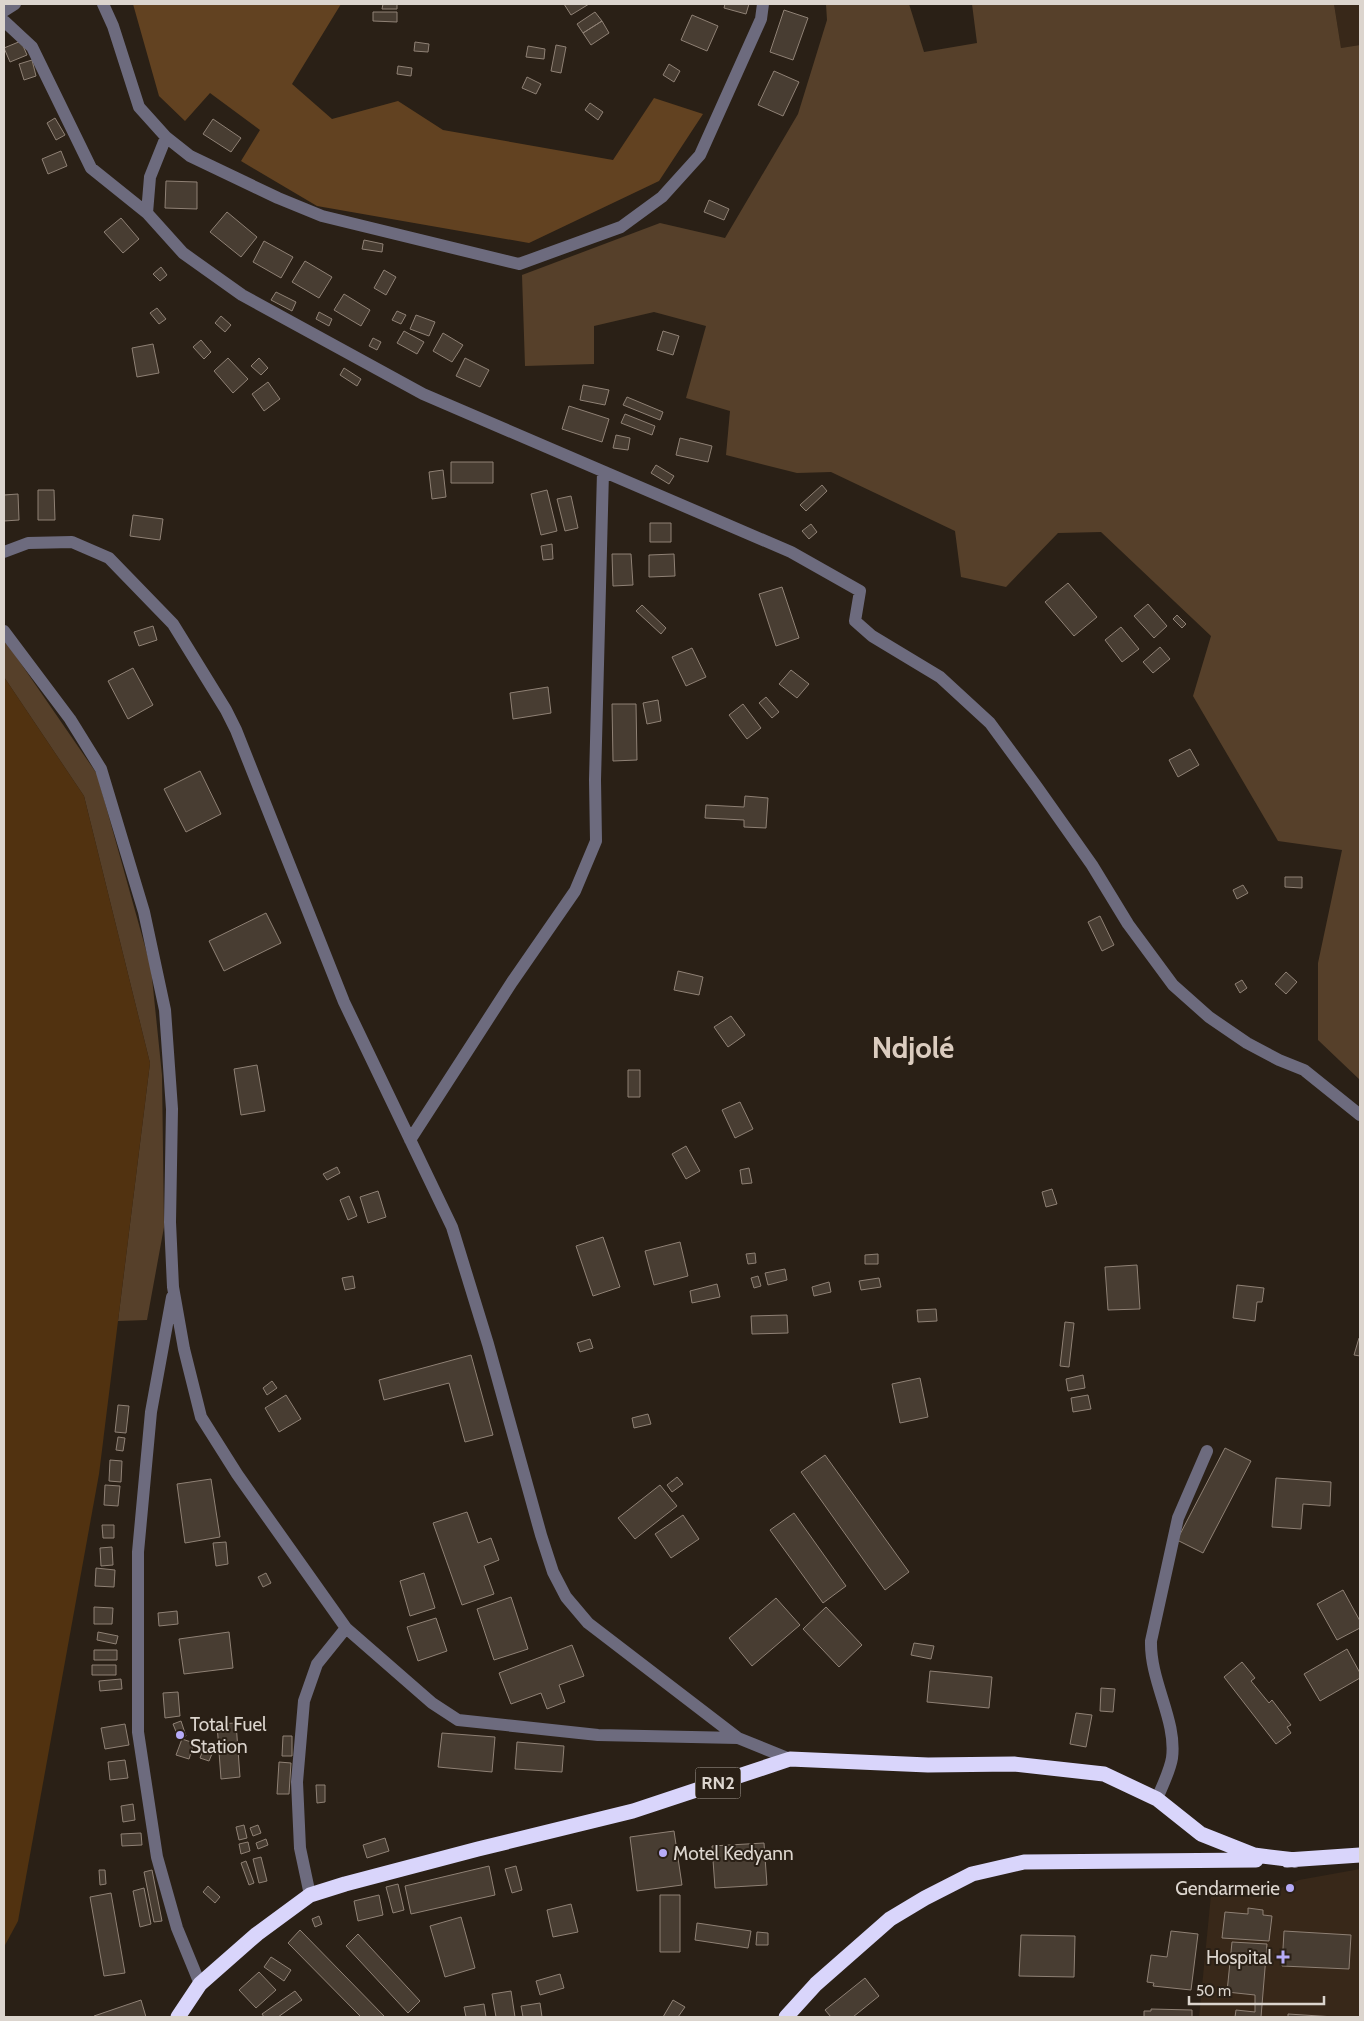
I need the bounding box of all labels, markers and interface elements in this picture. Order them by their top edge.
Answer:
district label: Ndjolé [872,1030,954,1065]
place label: Total Fuel Station [190,1713,267,1758]
marker: Total Fuel Station [174,1729,186,1741]
road number: RN2 [696,1768,740,1799]
place label: Motel Kedyann [673,1842,794,1865]
marker: Motel Kedyann [657,1847,669,1859]
place label: Gendarmerie [1175,1877,1280,1900]
marker: Gendarmerie [1284,1882,1296,1894]
place label: Hospital [1206,1946,1273,1969]
marker: Hospital [1276,1950,1290,1964]
scale bar [1189,1974,1324,2006]
text: 50 m [1196,1982,1231,2000]

